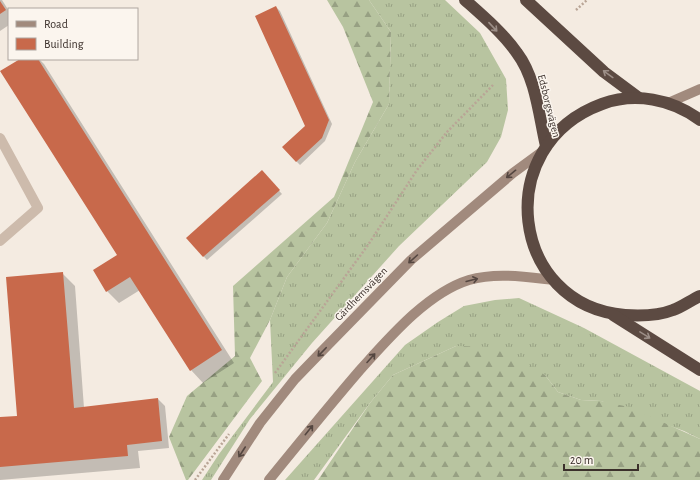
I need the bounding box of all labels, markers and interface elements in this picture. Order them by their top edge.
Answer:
legend [8,8,138,60]
text: Road [44,18,68,30]
one-way arrow [489,22,498,32]
text: Building [44,38,84,50]
one-way arrow [603,70,614,79]
street label: Edsborgsvägen [536,73,562,139]
one-way arrow [506,170,517,179]
one-way arrow [407,254,418,263]
street label: Gärdhemsvägen [333,265,389,323]
one-way arrow [465,276,478,284]
one-way arrow [639,331,650,339]
one-way arrow [317,346,326,357]
one-way arrow [366,353,375,364]
one-way arrow [305,425,314,436]
one-way arrow [238,446,246,457]
scale bar [564,446,638,472]
text: 20 m [570,454,593,466]

